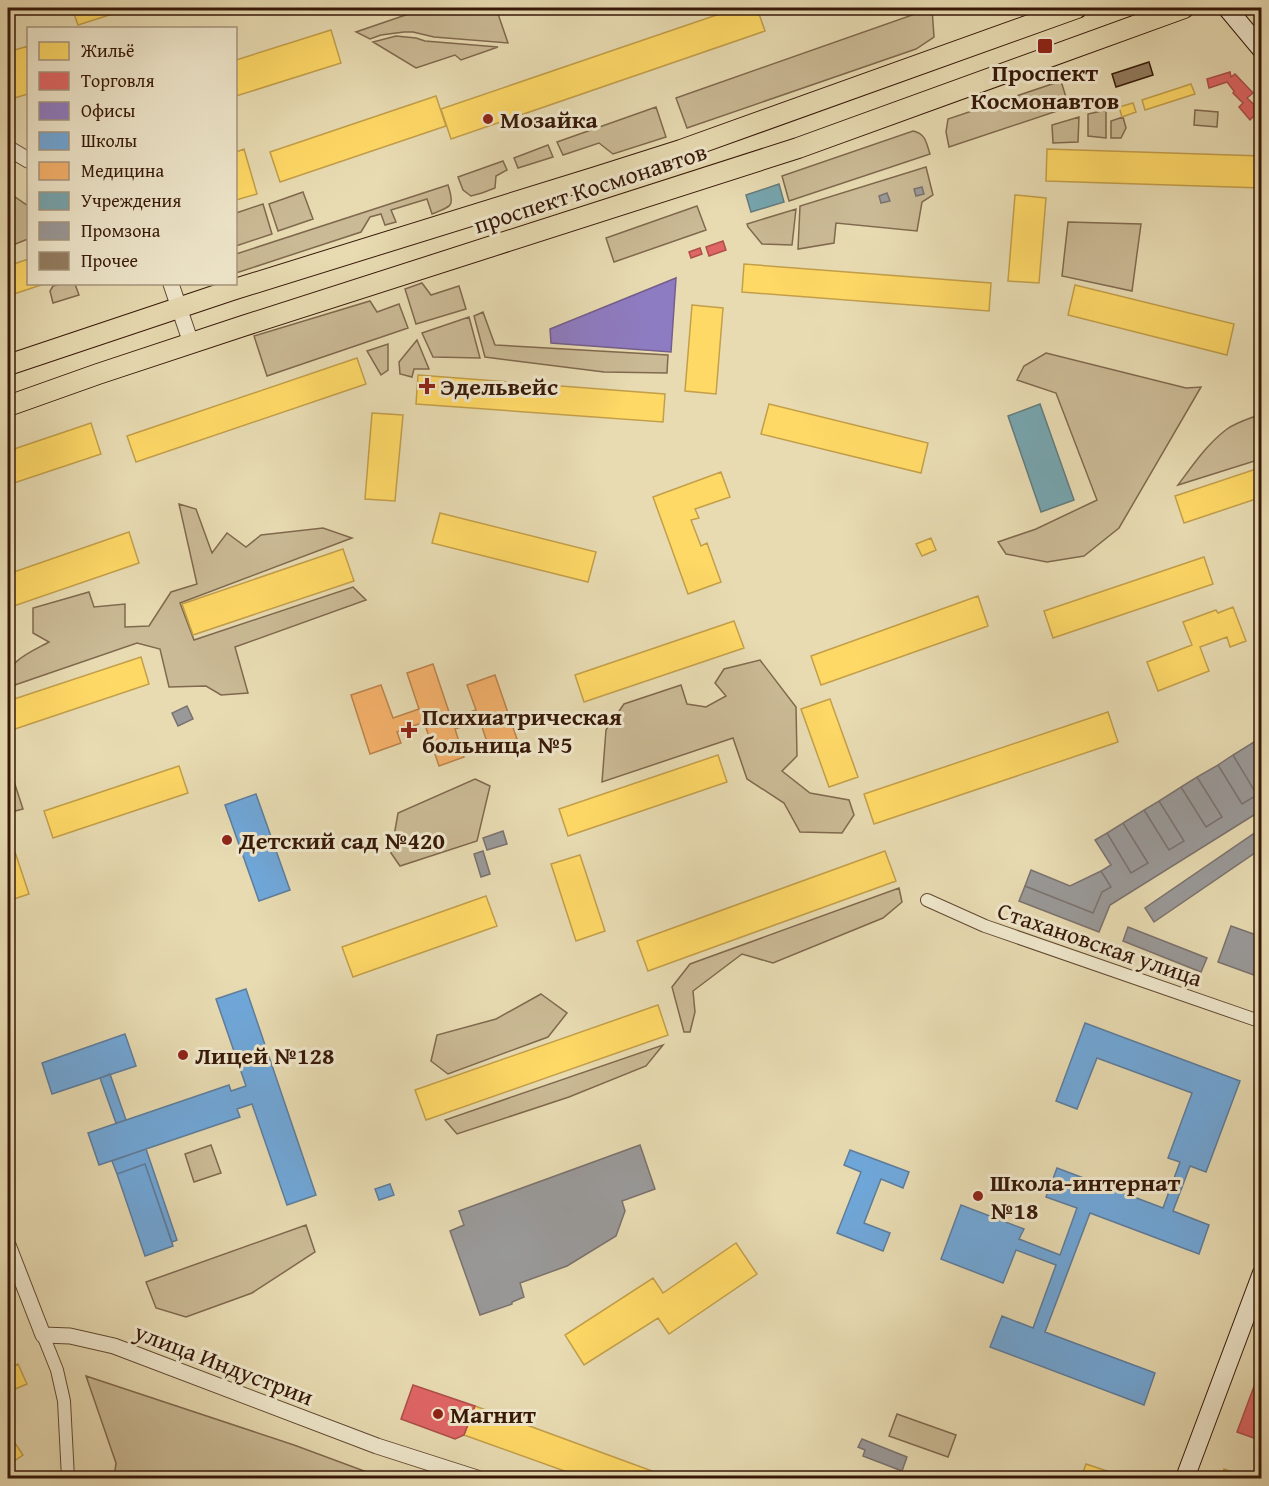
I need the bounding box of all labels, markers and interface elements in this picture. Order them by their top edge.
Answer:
legend [27,27,237,285]
text: Жильё [80,37,135,64]
marker: Проспект Космонавтов [1036,37,1054,55]
place label: Проспект Космонавтов [971,55,1119,118]
text: Торговля [81,67,155,94]
text: Офисы [81,97,136,124]
place label: Мозайка [500,102,599,137]
marker: Мозайка [481,112,495,126]
text: Школы [81,127,138,154]
street label: проспект Космонавтов [469,134,711,242]
text: Медицина [81,157,164,184]
text: Учреждения [81,187,181,214]
text: Промзона [81,217,161,244]
text: Прочее [81,247,138,274]
place label: Эдельвейс [440,369,558,404]
marker: Эдельвейс [418,377,436,395]
place label: Психиатрическая больница №5 [422,699,622,762]
marker: Психиатрическая больница №5 [400,721,418,739]
place label: Детский сад №420 [238,823,445,858]
marker: Детский сад №420 [220,833,234,847]
street label: Стахановская улица [993,893,1208,996]
place label: Лицей №128 [195,1038,334,1073]
marker: Лицей №128 [176,1048,190,1062]
place label: Школа-интернат №18 [990,1165,1181,1228]
marker: Школа-интернат №18 [971,1189,985,1203]
street label: улица Индустрии [128,1313,319,1414]
place label: Магнит [450,1397,536,1432]
marker: Магнит [431,1407,445,1421]

